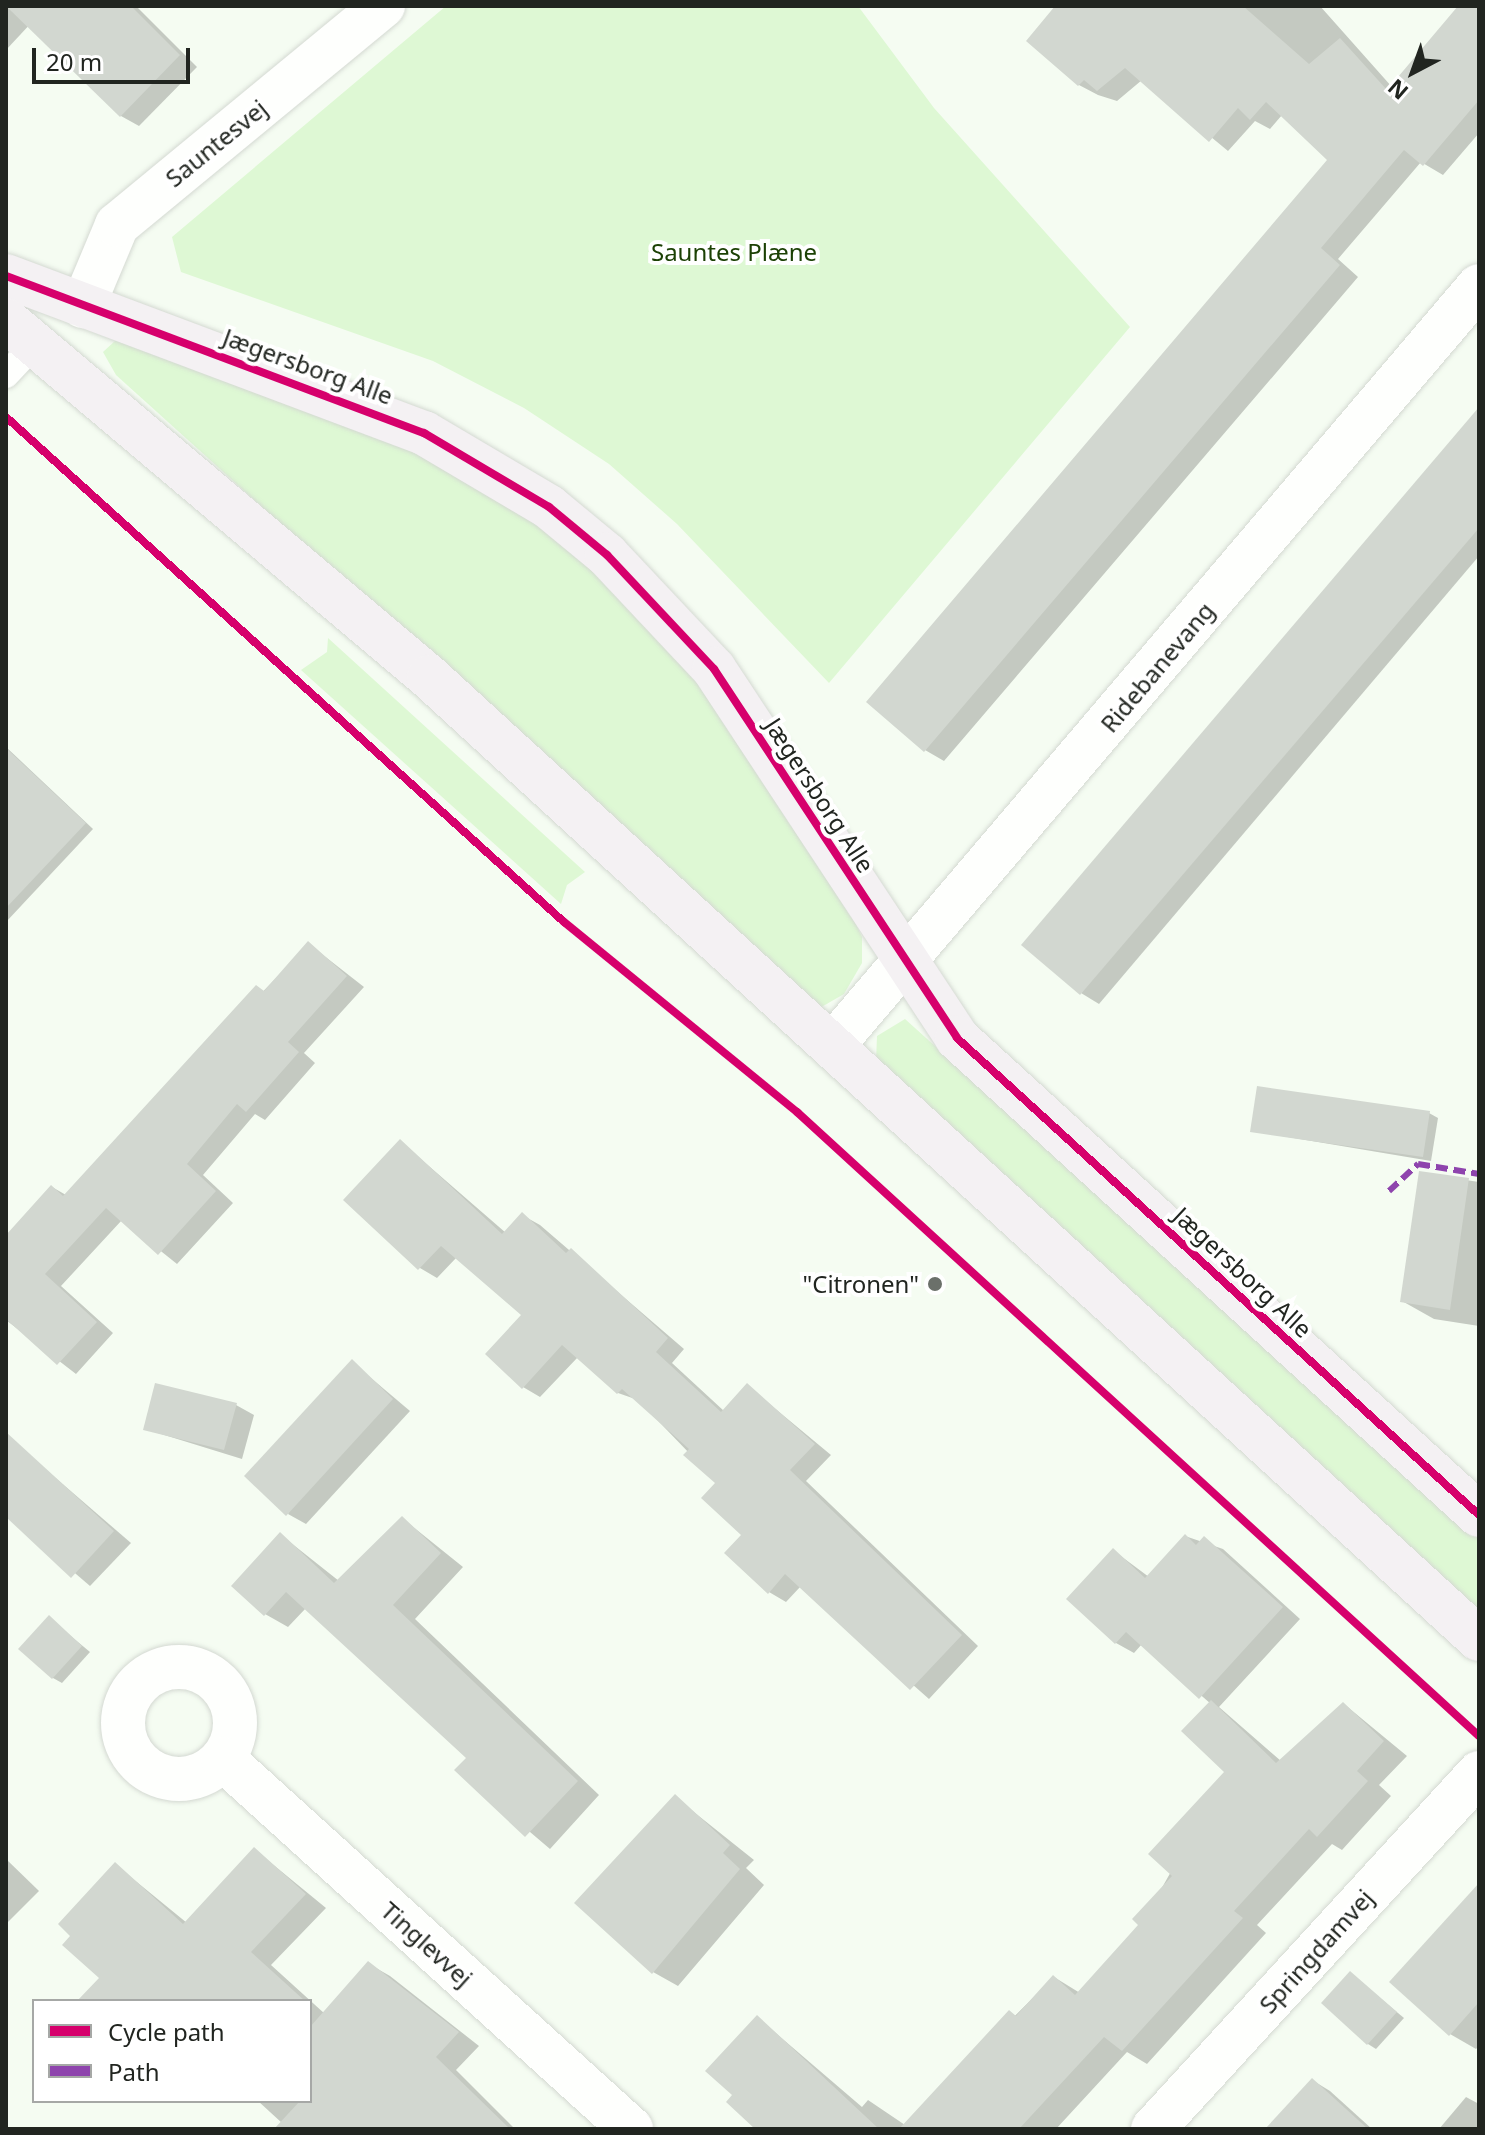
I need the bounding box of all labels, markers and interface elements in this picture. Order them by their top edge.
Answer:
scale bar [36,32,194,82]
north arrow [1373,32,1453,112]
text: 20 m [46,45,102,78]
text: N [1381,73,1414,107]
street label: Sauntesvej [160,93,272,193]
park label: Sauntes Plæne [651,238,817,266]
street label: Jægersborg Alle [219,322,397,410]
street label: Ridebanevang [1094,596,1220,738]
street label: Jægersborg Alle [759,712,881,878]
street label: Jægersborg Alle [1168,1201,1318,1343]
place label: "Citronen" [802,1270,919,1298]
marker: "Citronen" [926,1275,944,1293]
street label: Springdamvej [1253,1883,1379,2019]
street label: Tinglevvej [376,1896,478,1992]
legend [32,1999,312,2103]
text: Cycle path [108,2015,225,2048]
text: Path [108,2055,159,2088]

